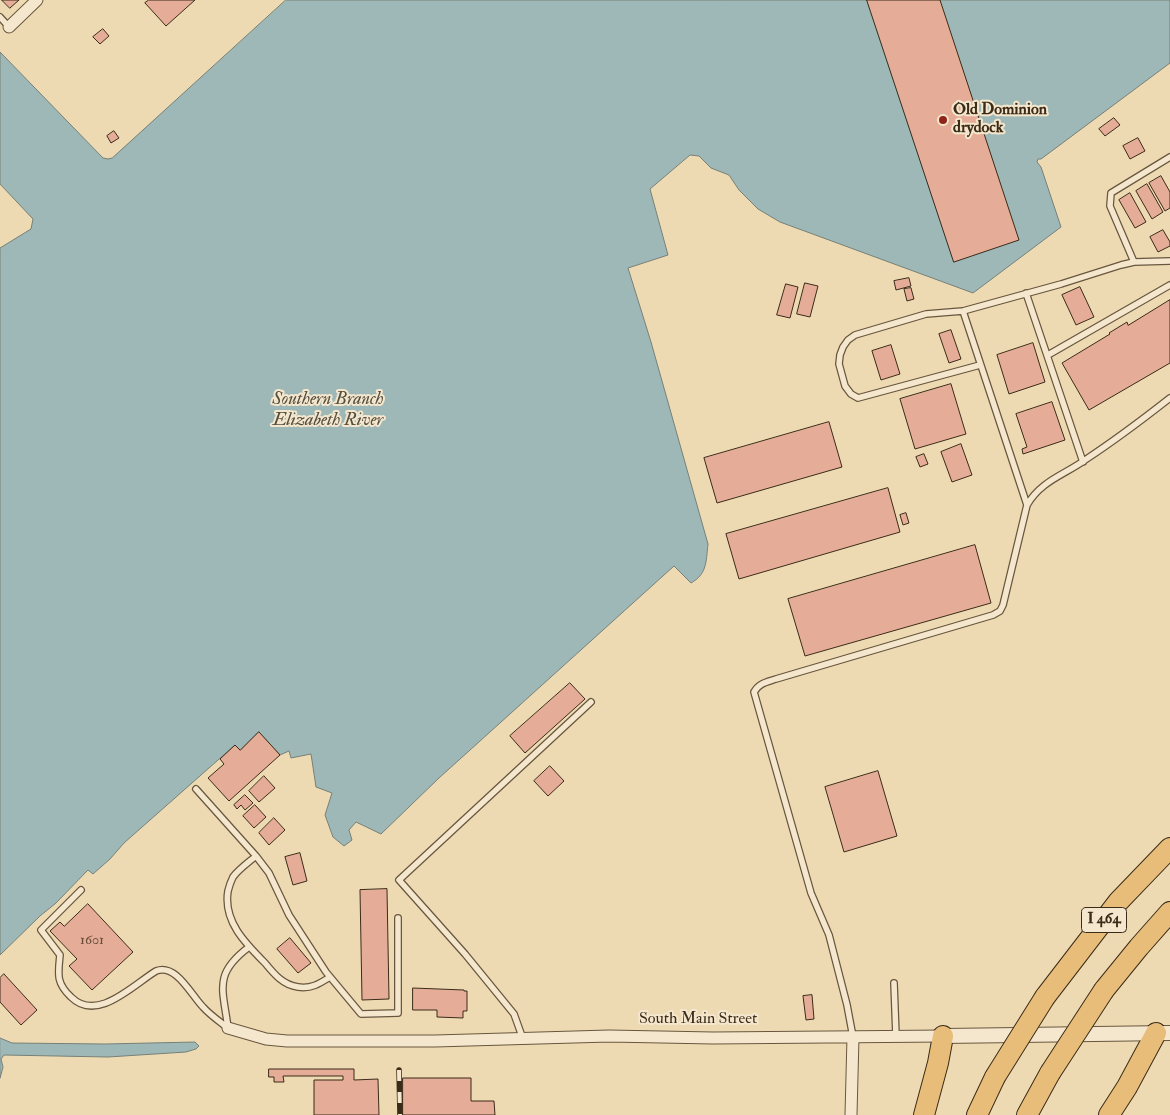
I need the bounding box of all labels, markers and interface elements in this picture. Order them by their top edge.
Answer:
place label: Old Dominion drydock [953,101,1047,139]
marker: Old Dominion drydock [937,114,949,126]
water label: Southern Branch Elizabeth River [272,389,384,432]
road number: I 464 [1082,908,1126,932]
house number: 1601 [80,933,104,949]
street label: South Main Street [639,1010,757,1030]

